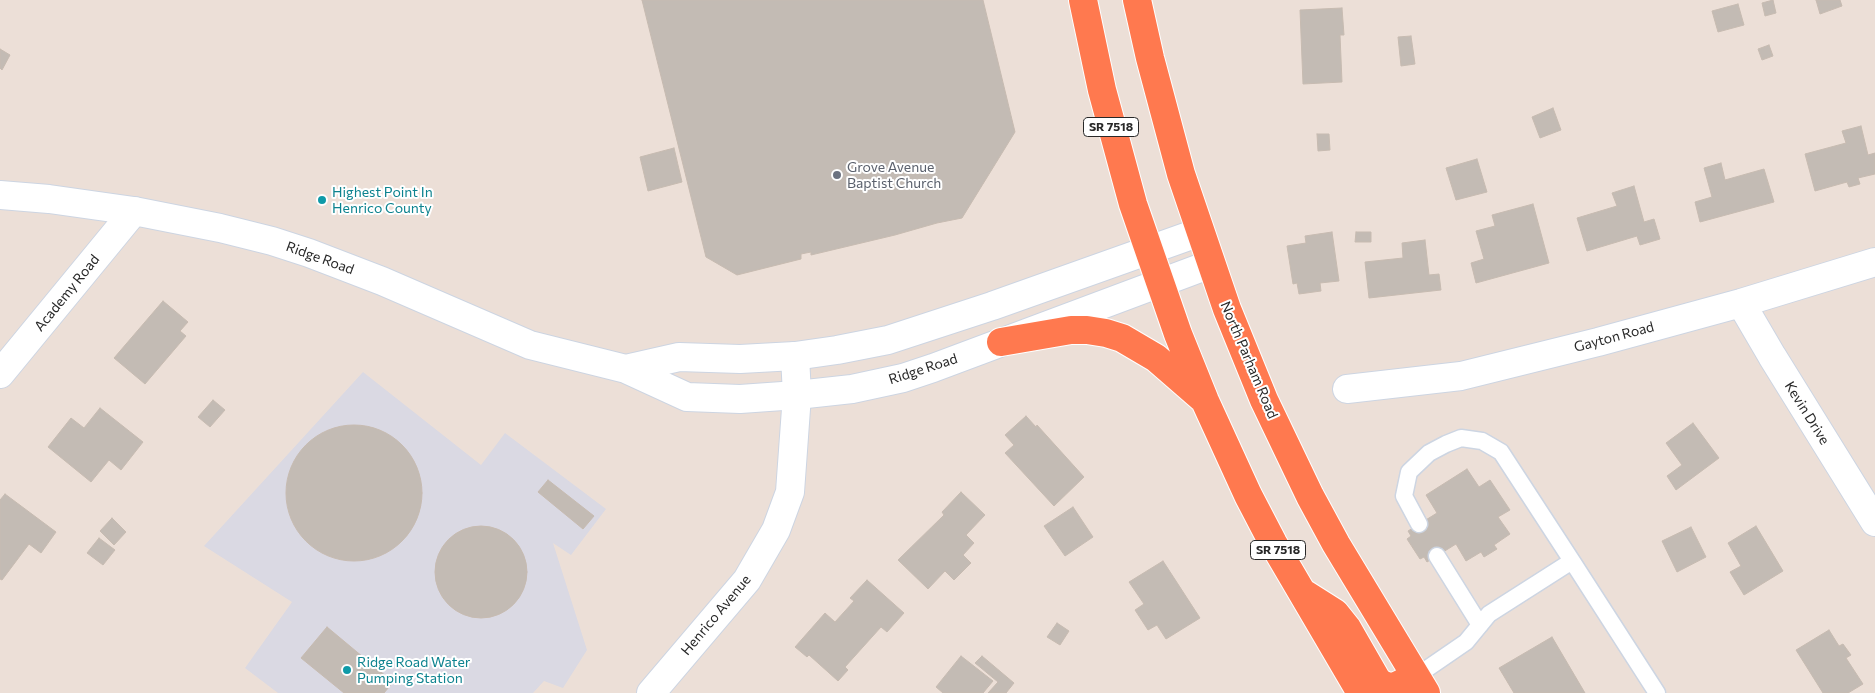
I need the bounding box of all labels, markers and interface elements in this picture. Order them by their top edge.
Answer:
road number: SR 7518 [1084,118,1138,136]
place label: Grove Avenue Baptist Church [847,159,941,192]
marker: Grove Avenue Baptist Church [831,169,843,181]
place label: Highest Point In Henrico County [332,184,433,216]
marker: Highest Point In Henrico County [316,194,328,206]
street label: Ridge Road [284,238,356,278]
street label: Academy Road [31,251,103,335]
street label: North Parham Road [1217,299,1281,421]
street label: Gayton Road [1572,318,1656,356]
street label: Ridge Road [887,350,959,388]
street label: Kevin Drive [1781,378,1833,448]
road number: SR 7518 [1250,540,1306,560]
street label: Henrico Avenue [678,571,754,659]
place label: Ridge Road Water Pumping Station [357,654,470,686]
marker: Ridge Road Water Pumping Station [341,664,353,676]

